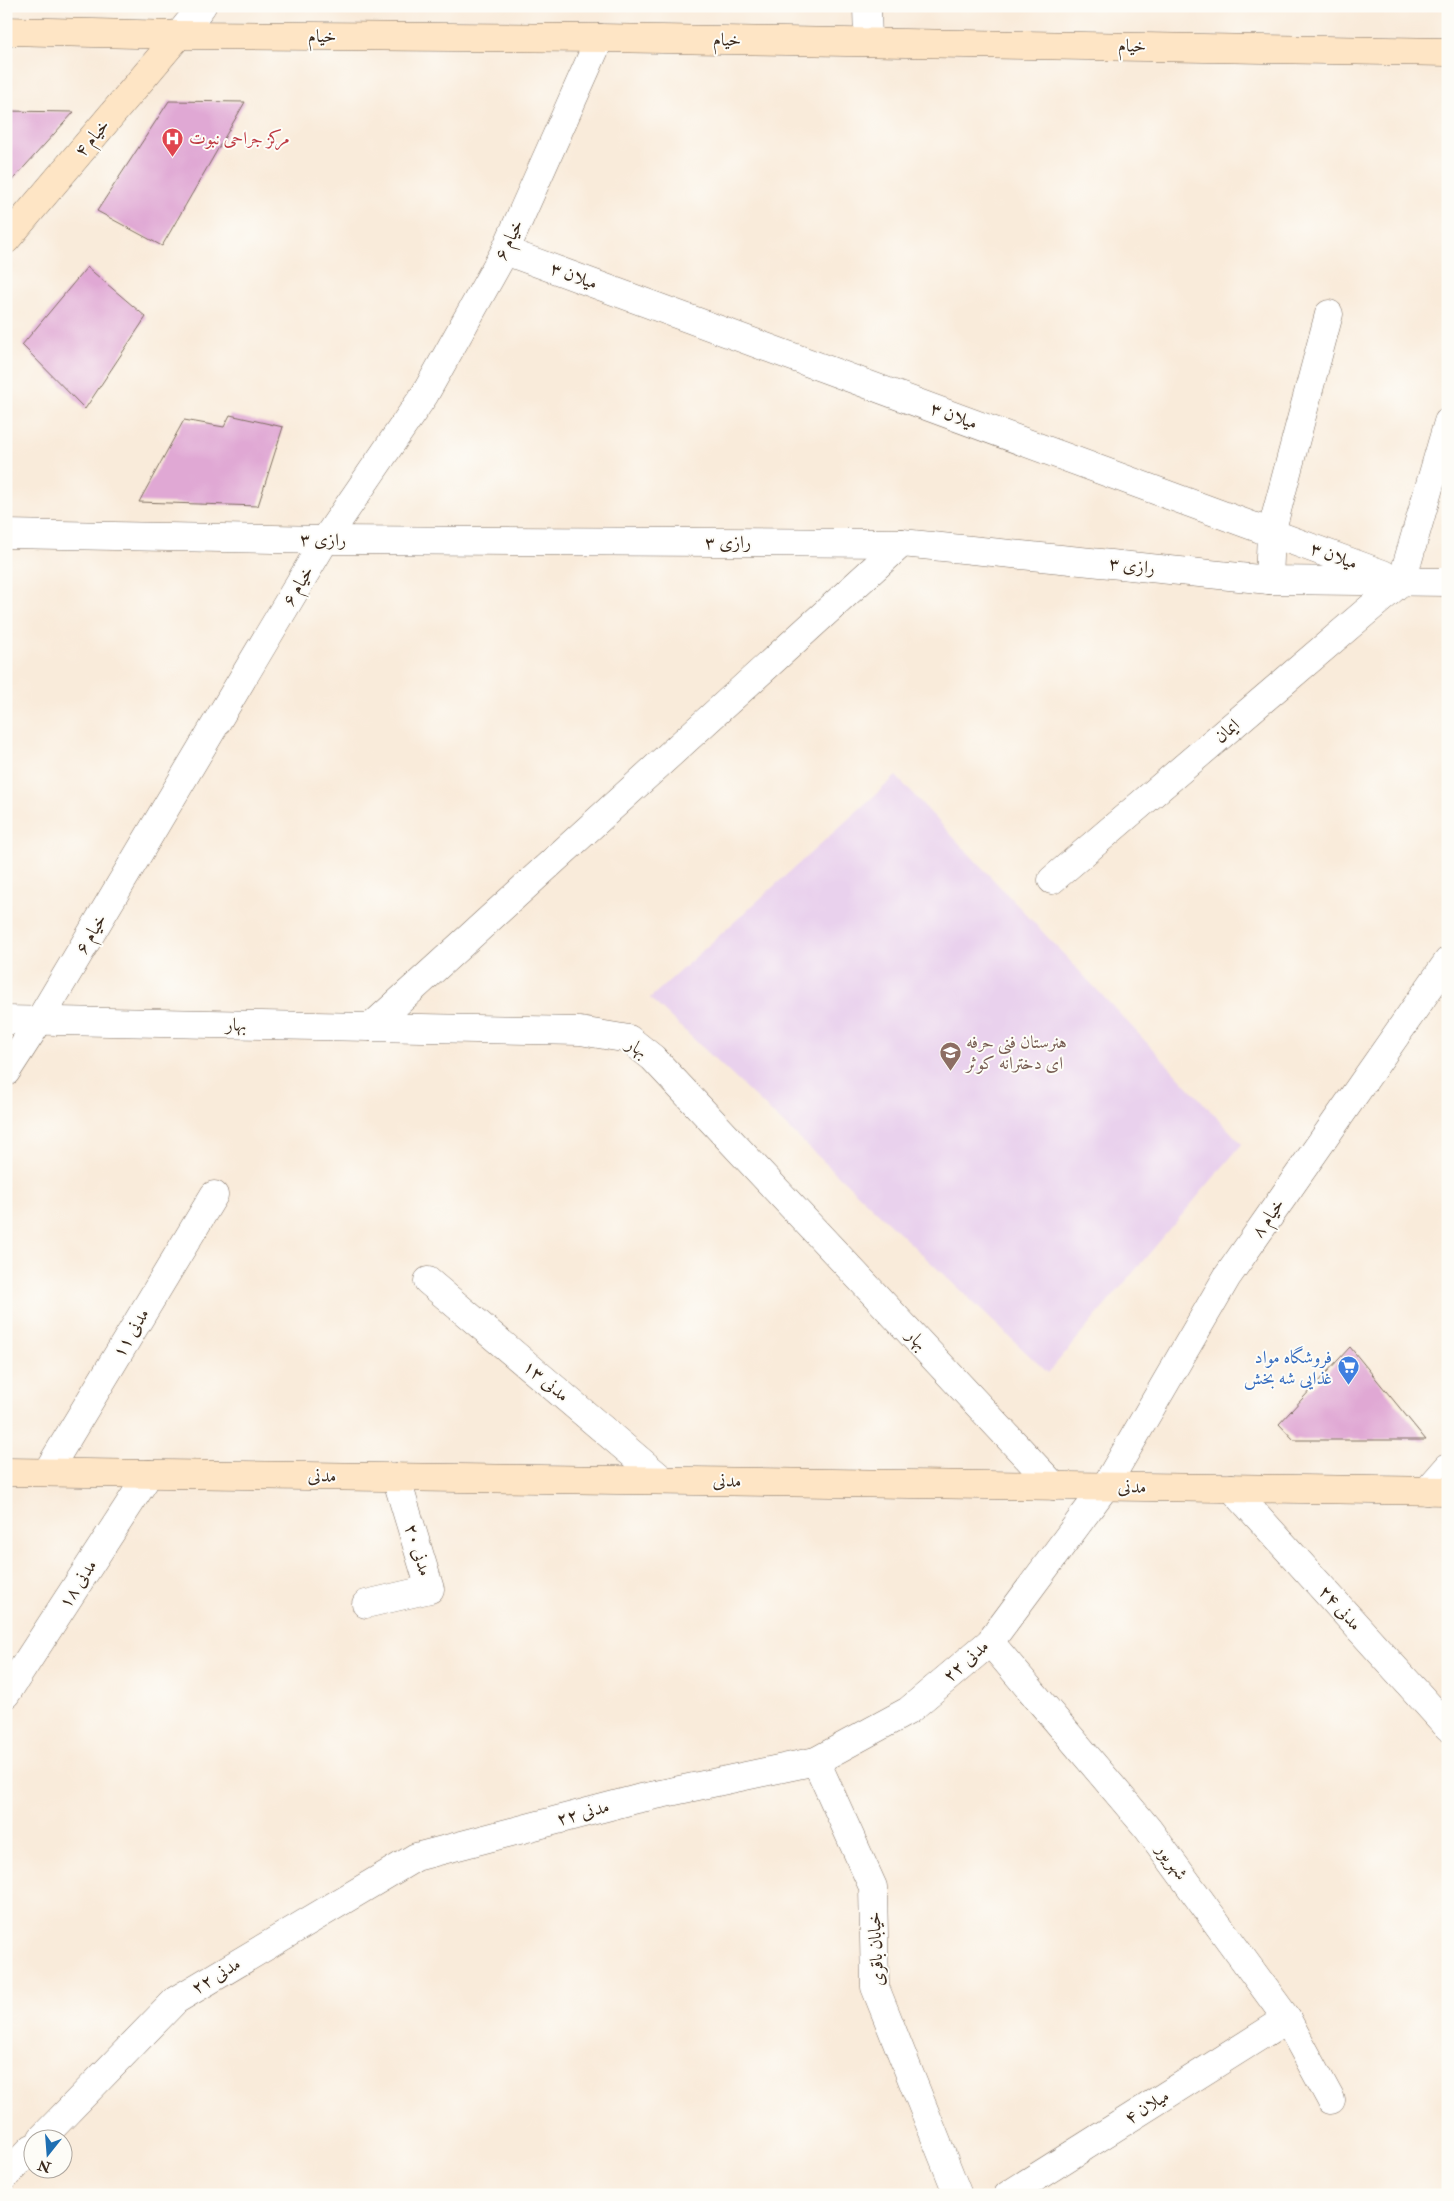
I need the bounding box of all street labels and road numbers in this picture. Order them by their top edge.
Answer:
street label: خیام [308,25,336,52]
street label: خیام [713,28,741,56]
street label: خیام [1118,34,1146,62]
street label: خیام ۴ [69,114,118,164]
street label: خیام ۶ [489,216,532,266]
street label: میلان ۳ [547,257,601,295]
street label: میلان ۳ [927,397,981,435]
street label: رازی ۳ [300,528,346,552]
street label: رازی ۳ [705,531,751,554]
street label: میلان ۳ [1307,537,1361,575]
street label: رازی ۳ [1108,552,1156,580]
street label: خیام ۶ [277,562,322,612]
street label: ایمان [1210,714,1244,748]
street label: خیام ۶ [70,910,115,960]
street label: بهار [223,1013,247,1037]
street label: بهار [620,1032,652,1063]
street label: خیام ۸ [1246,1194,1293,1244]
street label: مدنی ۱۱ [107,1304,155,1362]
street label: بهار [900,1323,933,1355]
street label: مدنی ۱۳ [518,1355,574,1407]
street label: مدنی [307,1464,337,1488]
street label: مدنی [712,1469,742,1493]
street label: مدنی [1117,1475,1147,1499]
street label: مدنی ۲۰ [399,1521,437,1579]
street label: مدنی ۱۸ [54,1555,102,1613]
street label: مدنی ۲۴ [1314,1580,1366,1636]
street label: مدنی ۲۲ [938,1635,994,1687]
street label: مدنی ۲۲ [554,1795,612,1831]
street label: شهریور [1150,1838,1193,1885]
street label: خیابان باقری [863,1911,889,1987]
street label: مدنی ۲۲ [187,1952,245,2000]
street label: میلان ۴ [1120,2084,1174,2130]

